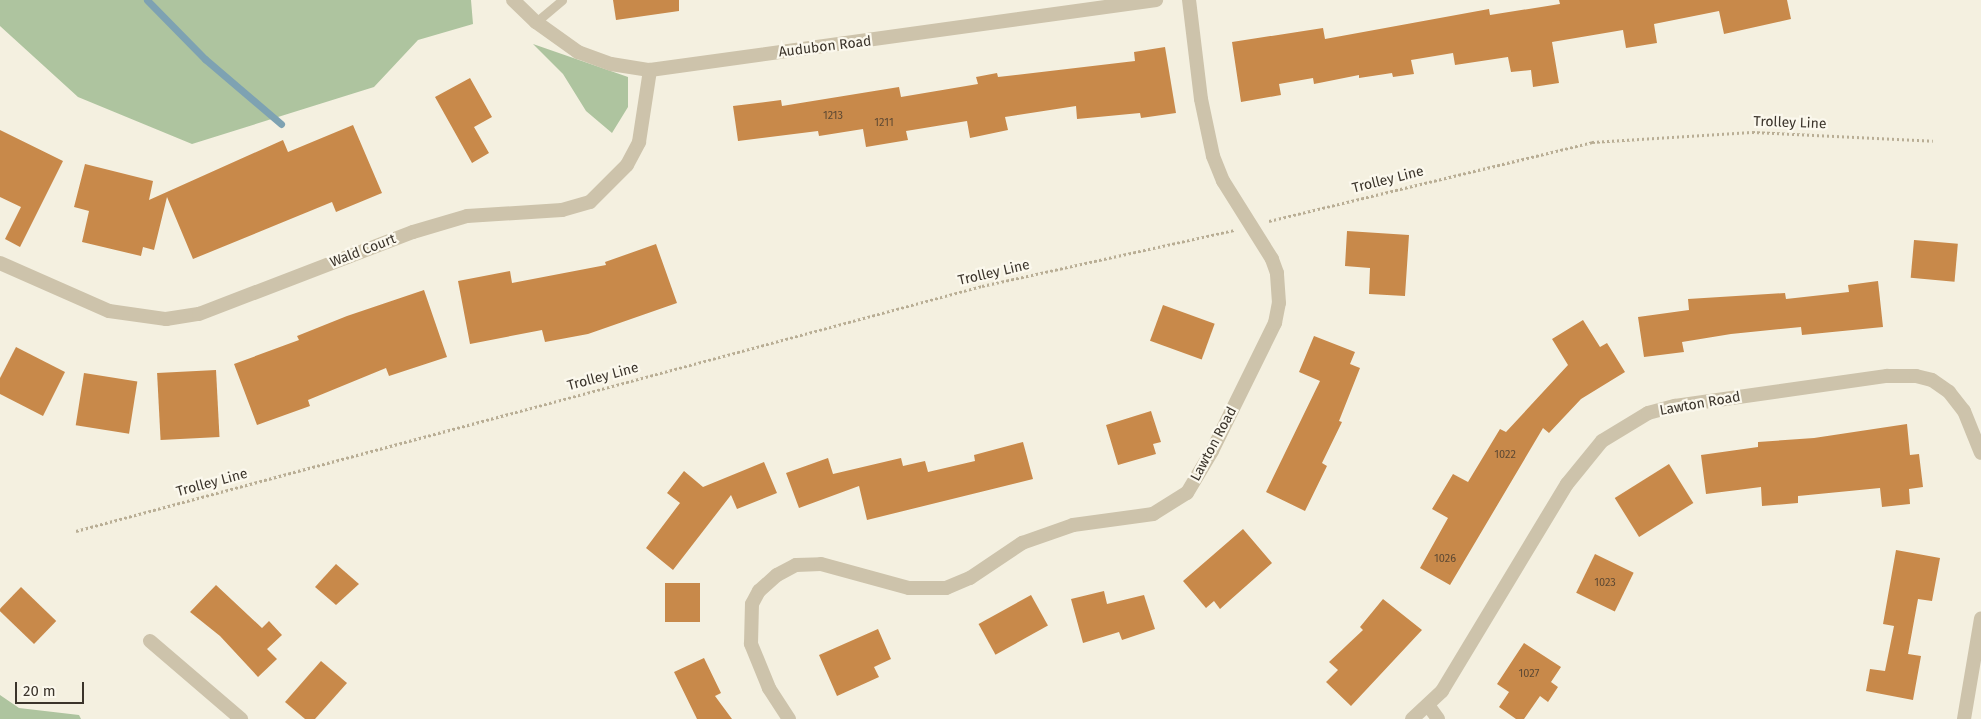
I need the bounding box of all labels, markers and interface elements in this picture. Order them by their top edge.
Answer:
street label: Audubon Road [778,33,872,61]
house number: 1213 [823,109,843,123]
street label: Trolley Line [1753,113,1827,133]
house number: 1211 [874,116,894,130]
street label: Trolley Line [1351,163,1425,197]
street label: Wald Court [328,231,398,271]
street label: Trolley Line [957,257,1031,289]
street label: Trolley Line [566,359,640,395]
street label: Lawton Road [1658,389,1742,419]
street label: Lawton Road [1187,404,1241,484]
house number: 1022 [1494,448,1516,462]
street label: Trolley Line [175,465,249,501]
house number: 1026 [1434,552,1456,566]
house number: 1023 [1594,576,1616,590]
house number: 1027 [1519,667,1539,681]
scale bar [18,672,86,704]
text: 20 m [23,682,56,700]

